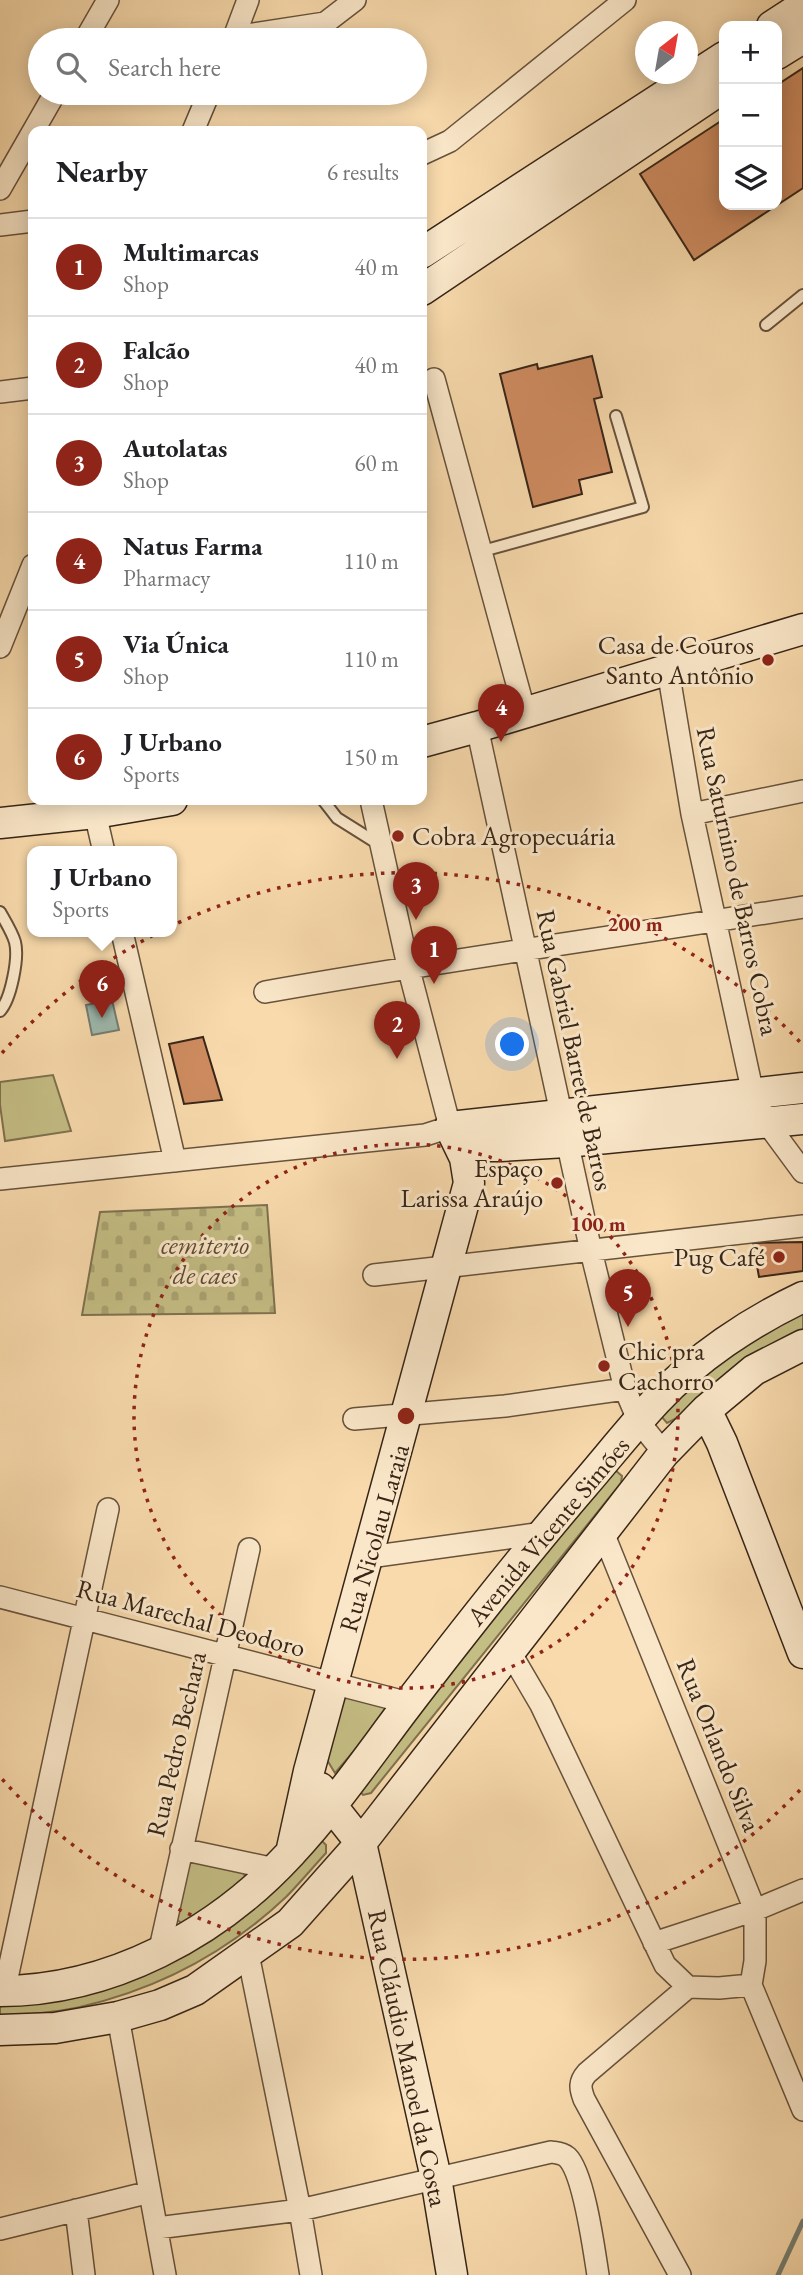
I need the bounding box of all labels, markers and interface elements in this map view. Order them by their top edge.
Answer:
north arrow [635,21,698,84]
map controls [719,21,782,210]
button: + [719,21,782,84]
search box [28,28,427,105]
icon: search [52,48,90,86]
text: Search here [108,50,221,84]
button: − [719,84,782,147]
button: layers [719,147,782,210]
text: Nearby [56,152,148,191]
text: 6 results [327,157,399,187]
text: Multimarcas [123,235,259,269]
text: 1 [73,252,85,282]
text: 40 m [354,252,399,282]
text: Shop [123,269,169,299]
text: Falcão [123,333,190,367]
text: 2 [73,350,85,380]
text: 40 m [354,350,399,380]
text: Shop [123,367,169,397]
text: Autolatas [123,431,227,465]
text: 3 [73,448,85,478]
text: 60 m [354,448,399,478]
text: Shop [123,465,169,495]
text: Natus Farma [123,529,263,563]
text: 4 [73,546,85,576]
text: 110 m [343,546,399,576]
text: Pharmacy [123,563,210,593]
text: Via Única [123,627,229,661]
place label: Casa de Couros Santo Antônio [598,628,754,692]
text: 5 [73,644,85,674]
text: 110 m [343,644,399,674]
marker: Casa de Couros Santo Antônio [760,652,776,668]
text: Shop [123,661,169,691]
pin: 4 [478,684,524,742]
street label: Rua Saturnino de Barros Cobra [689,724,787,1039]
text: J Urbano [123,725,222,759]
text: 6 [73,742,85,772]
text: 150 m [343,742,399,772]
text: Sports [123,759,179,789]
place label: Cobra Agropecuária [412,819,616,853]
marker: Cobra Agropecuária [390,828,406,844]
popup [27,846,177,937]
text: J Urbano [53,860,151,894]
pin: 3 [393,862,439,920]
text: Sports [53,894,109,924]
street label: Rua Gabriel Barret de Barros [529,906,621,1194]
text: 200 m [607,910,663,937]
pin: 1 [411,926,457,984]
pin: 6 [79,960,125,1018]
pin: 2 [374,1001,420,1059]
your location [495,1027,529,1061]
place label: Espaço Larissa Araújo [401,1151,543,1215]
marker: Espaço Larissa Araújo [549,1175,565,1191]
text: 100 m [570,1210,626,1237]
park label: cemiterio de caes [161,1228,249,1292]
place label: Pug Café [674,1240,765,1274]
marker: Pug Café [771,1249,787,1265]
pin: 5 [605,1269,651,1327]
place label: Chic pra Cachorro [618,1334,714,1398]
marker: Chic pra Cachorro [596,1358,612,1374]
centre of rings [394,1404,418,1428]
street label: Avenida Vicente Simões [458,1429,637,1633]
street label: Rua Nicolau Laraia [331,1439,417,1636]
street label: Rua Marechal Deodoro [73,1571,309,1665]
street label: Rua Pedro Bechara [138,1647,214,1840]
street label: Rua Orlando Silva [669,1653,769,1837]
street label: Rua Cláudio Manoel da Costa [360,1906,456,2210]

